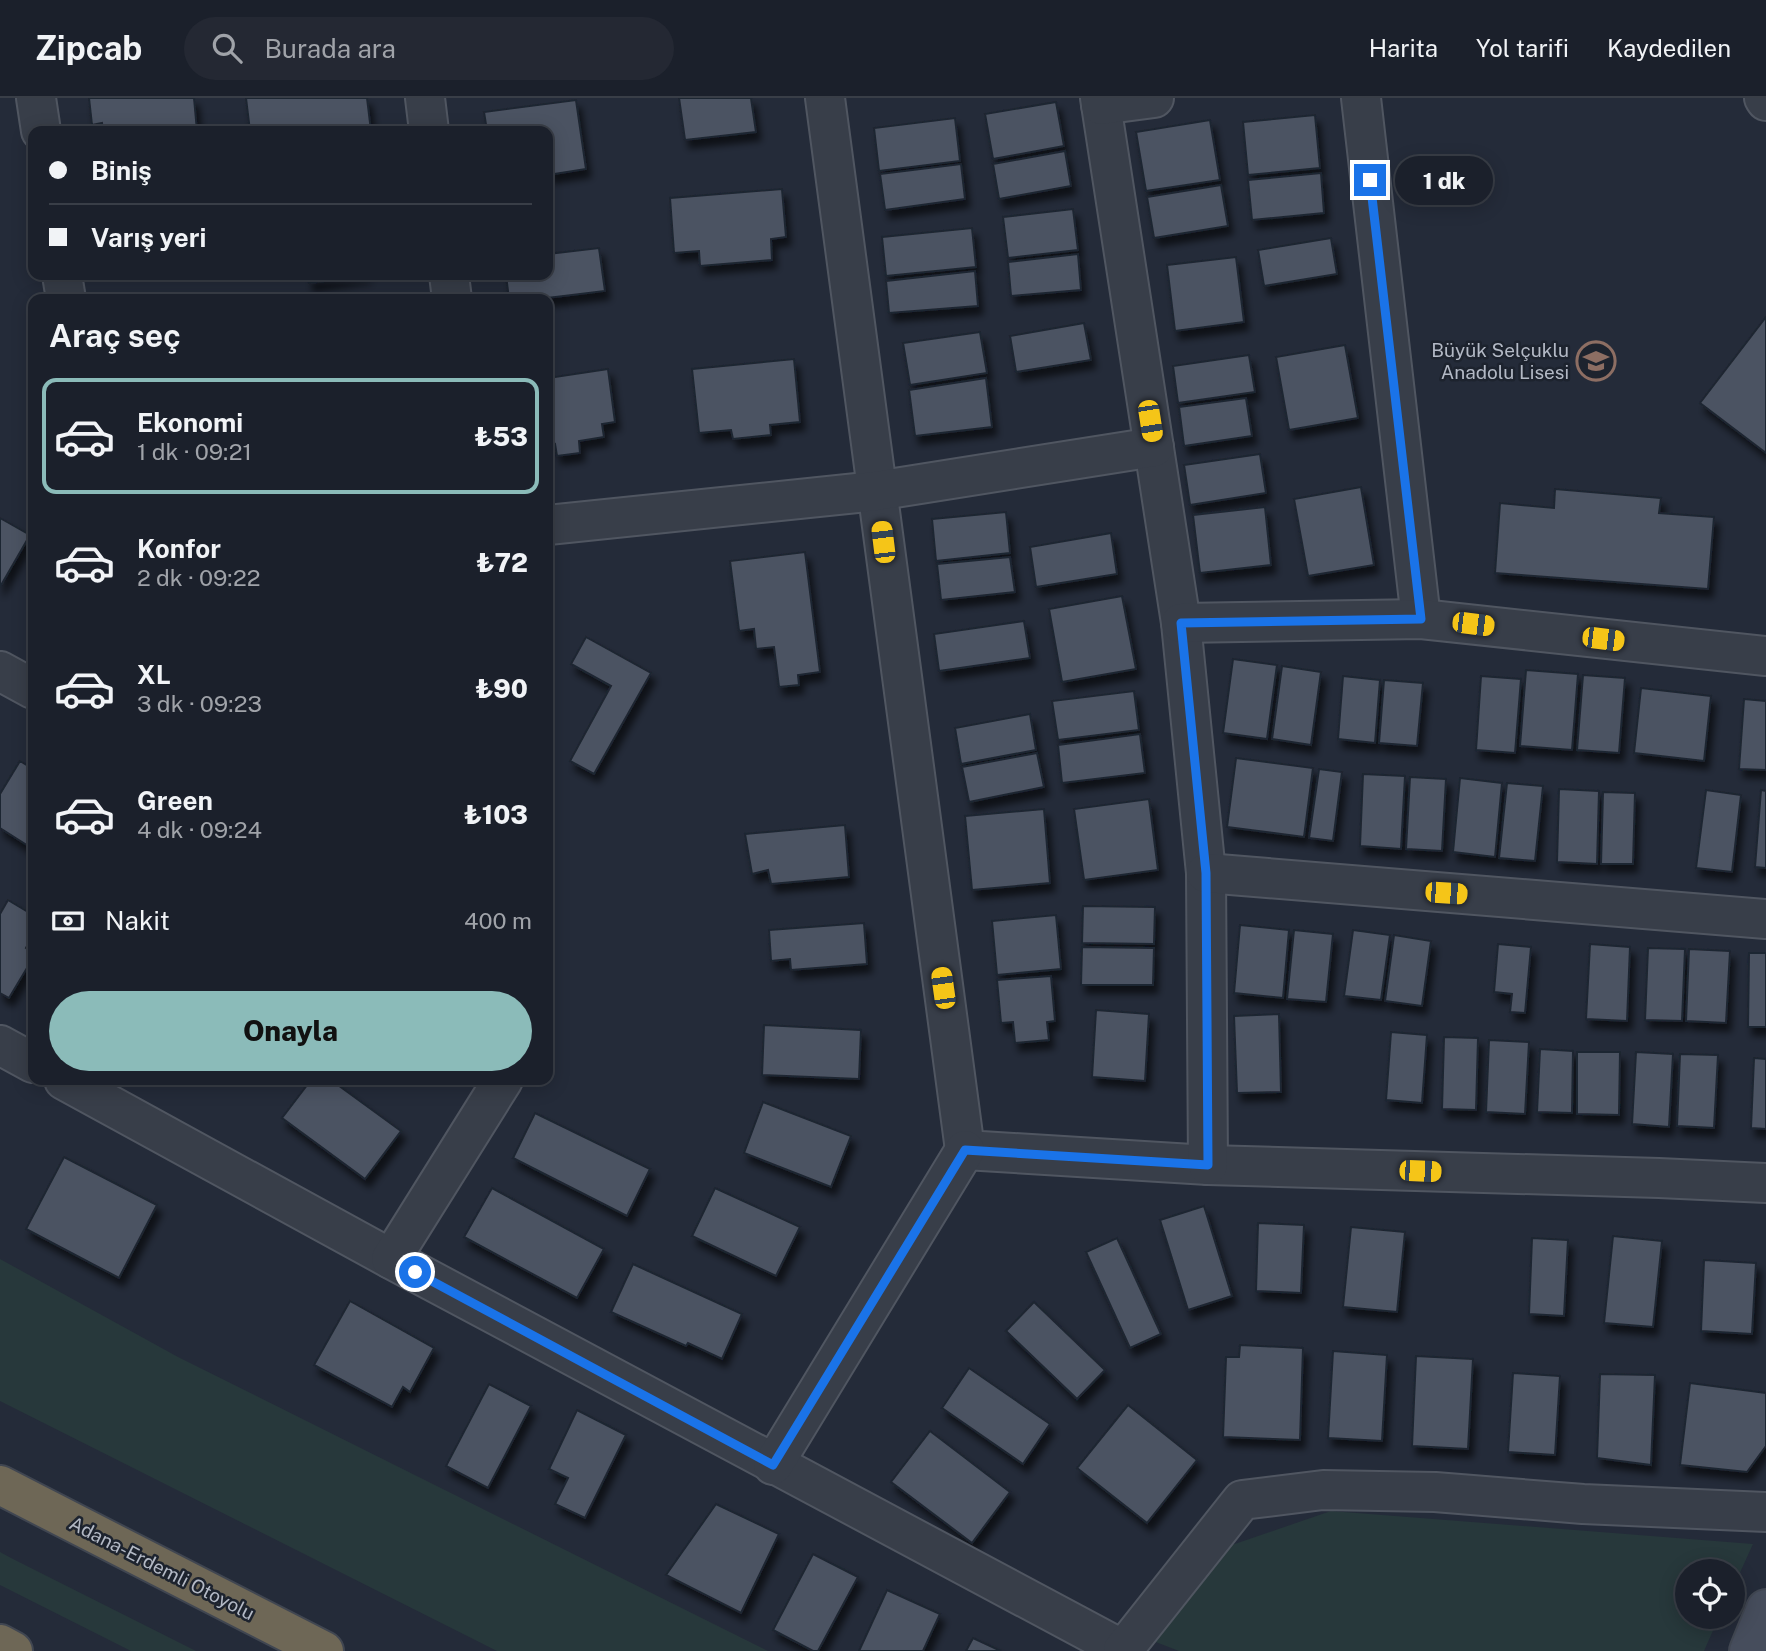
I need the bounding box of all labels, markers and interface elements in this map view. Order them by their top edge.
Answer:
search box [184,17,674,80]
text: Zipcab [35,29,142,67]
icon: search [208,29,246,67]
text: Burada ara [264,33,396,64]
text: Harita [1369,34,1438,62]
text: Yol tarifi [1476,34,1569,62]
text: Kaydedilen [1607,34,1731,62]
text: Biniş [91,155,152,186]
callout: 1 dk [1394,155,1492,204]
route end [1354,164,1386,196]
text: 1 dk [1423,167,1465,194]
text: Varış yeri [91,222,206,253]
text: Araç seç [49,317,181,354]
place label: Büyük Selçuklu Anadolu Lisesi [1431,339,1569,383]
school or university icon: Büyük Selçuklu Anadolu Lisesi [1575,340,1617,382]
car [1137,399,1164,443]
icon: car [53,405,116,468]
text: Ekonomi [137,407,243,438]
text: ₺53 [474,421,528,452]
text: 1 dk · 09:21 [137,438,252,465]
car [871,520,896,564]
icon: car [53,531,116,594]
text: Konfor [137,533,221,564]
text: ₺72 [476,547,528,578]
text: 2 dk · 09:22 [137,564,260,591]
car [1451,611,1496,637]
car [1581,626,1626,652]
icon: car [53,657,116,720]
text: XL [137,659,171,690]
text: ₺90 [475,673,528,704]
text: 3 dk · 09:23 [137,690,262,717]
icon: car [53,783,116,846]
text: Green [137,785,213,816]
text: ₺103 [464,799,528,830]
text: 4 dk · 09:24 [137,816,262,843]
car [1425,881,1468,905]
icon: cash [49,902,87,940]
text: Nakit [105,905,170,936]
text: 400 m [464,907,532,934]
car [930,966,957,1010]
button: Onayla [49,991,532,1071]
car [1399,1160,1442,1182]
route start [399,1256,431,1288]
street label: Adana-Erdemli Otoyolu [66,1512,258,1624]
map controls [1675,1559,1745,1629]
button: locate [1675,1559,1745,1629]

